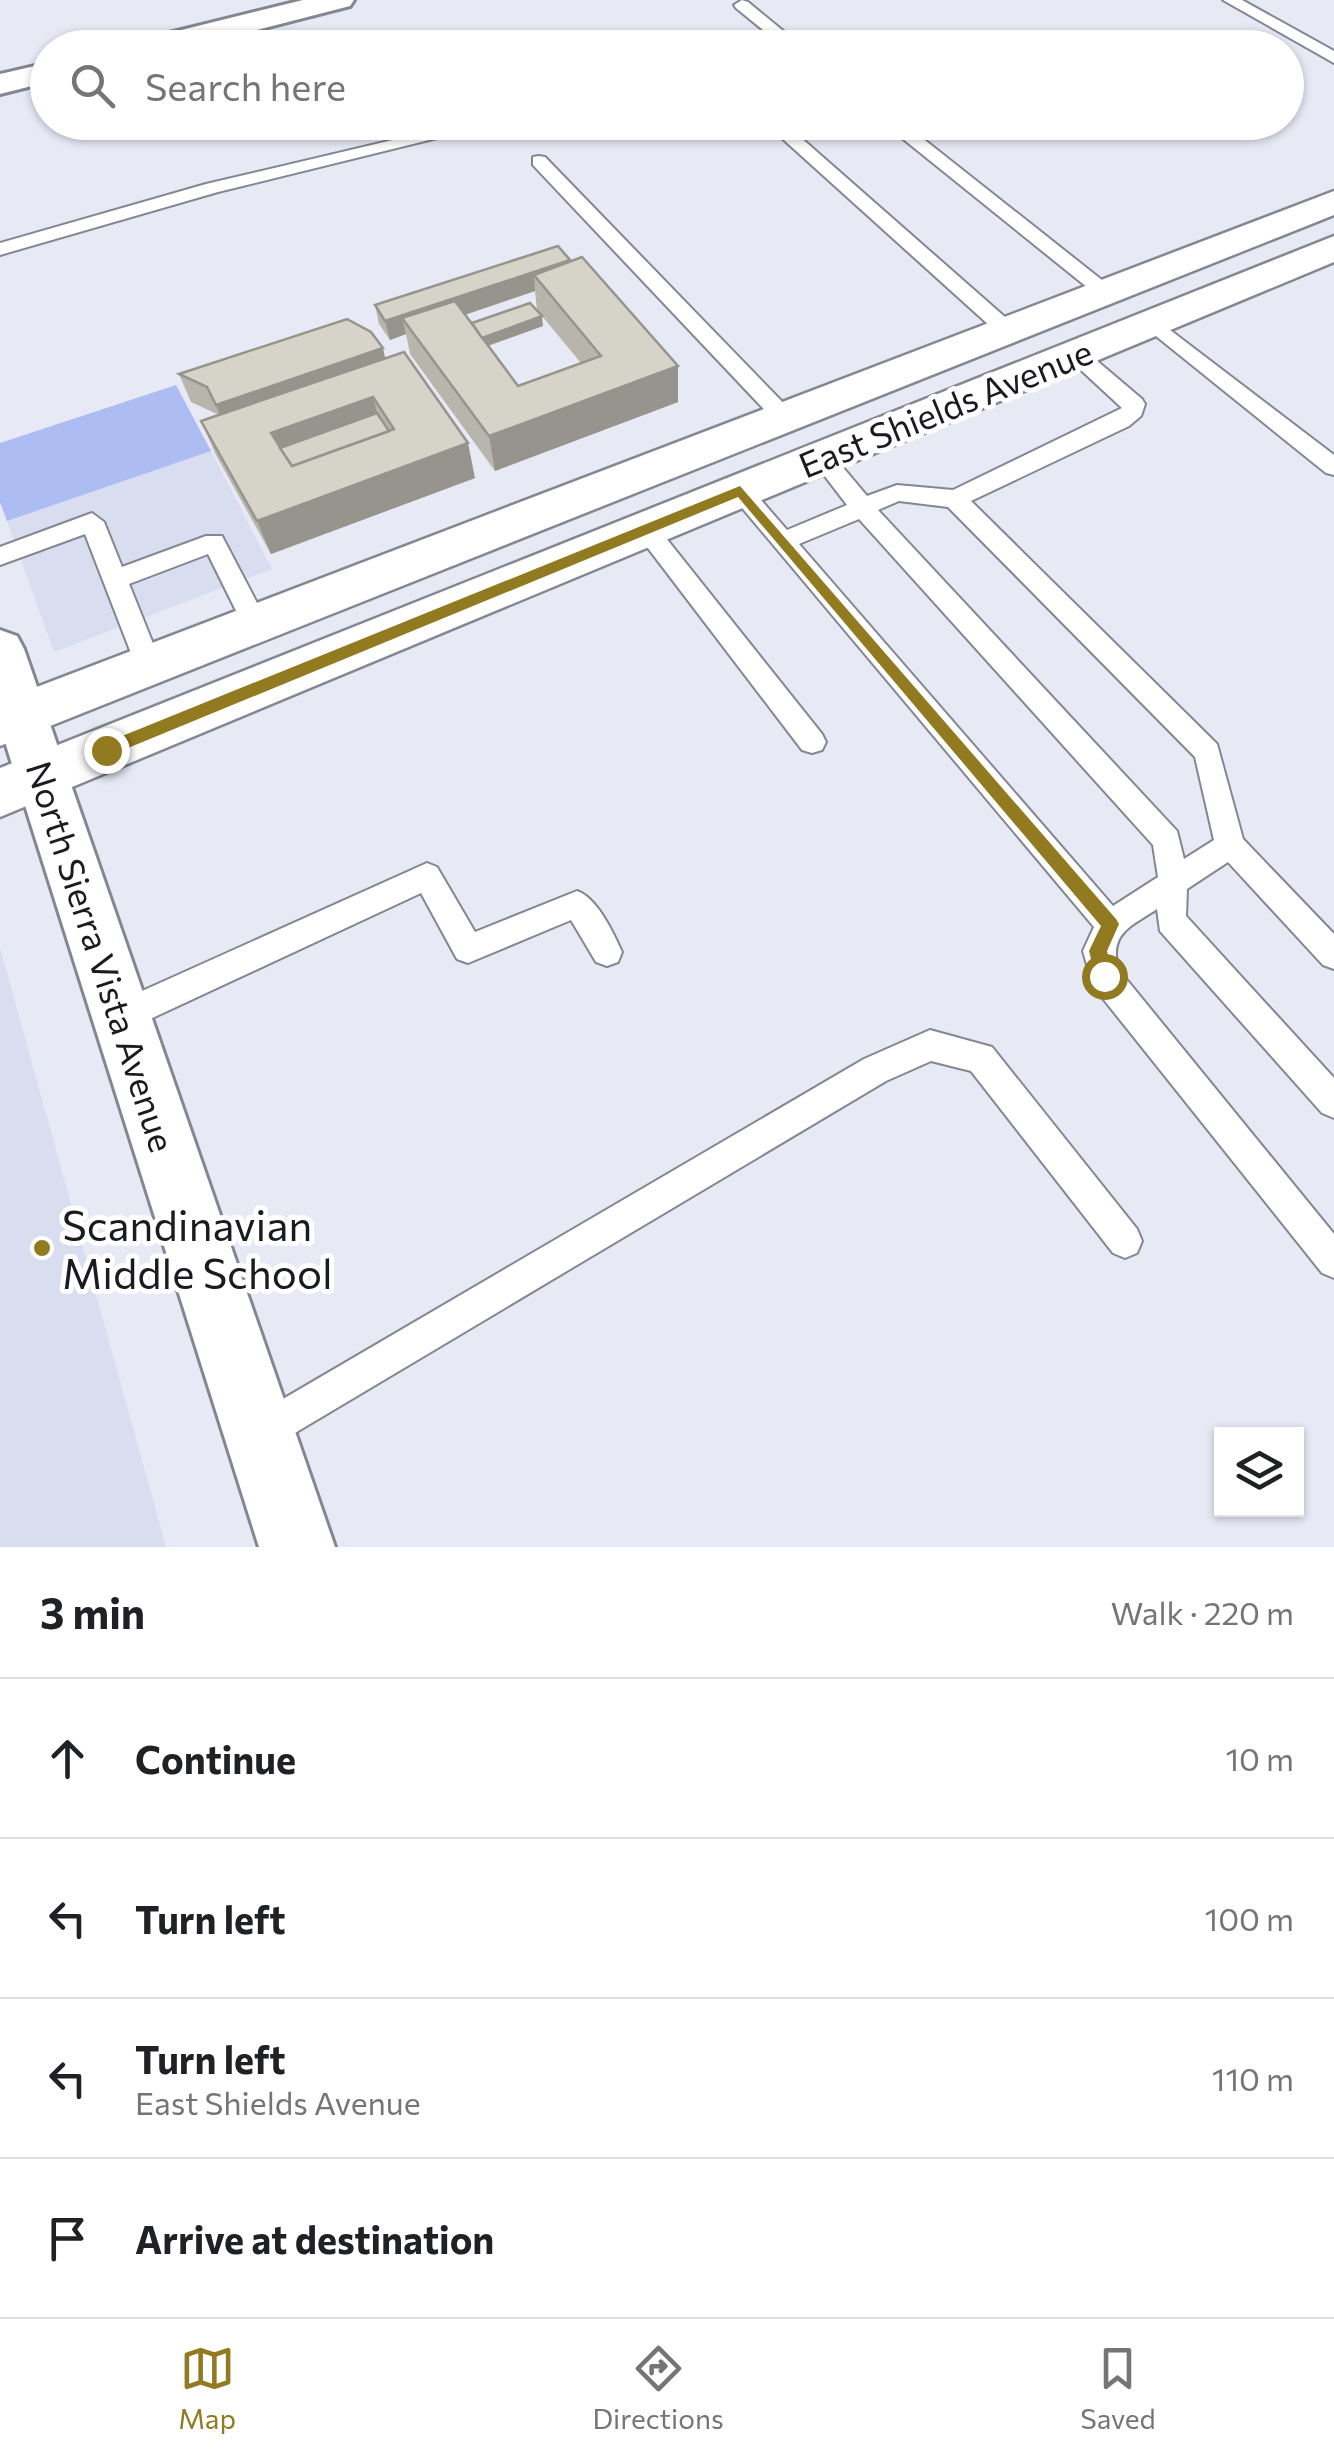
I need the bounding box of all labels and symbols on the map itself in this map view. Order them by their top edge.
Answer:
street label: East Shields Avenue [792,329,1098,485]
route end [84,728,130,774]
street label: North Sierra Vista Avenue [19,755,185,1157]
route start [1082,954,1128,1000]
place label: Scandinavian Middle School [62,1198,333,1298]
marker: Scandinavian Middle School [31,1237,53,1259]

